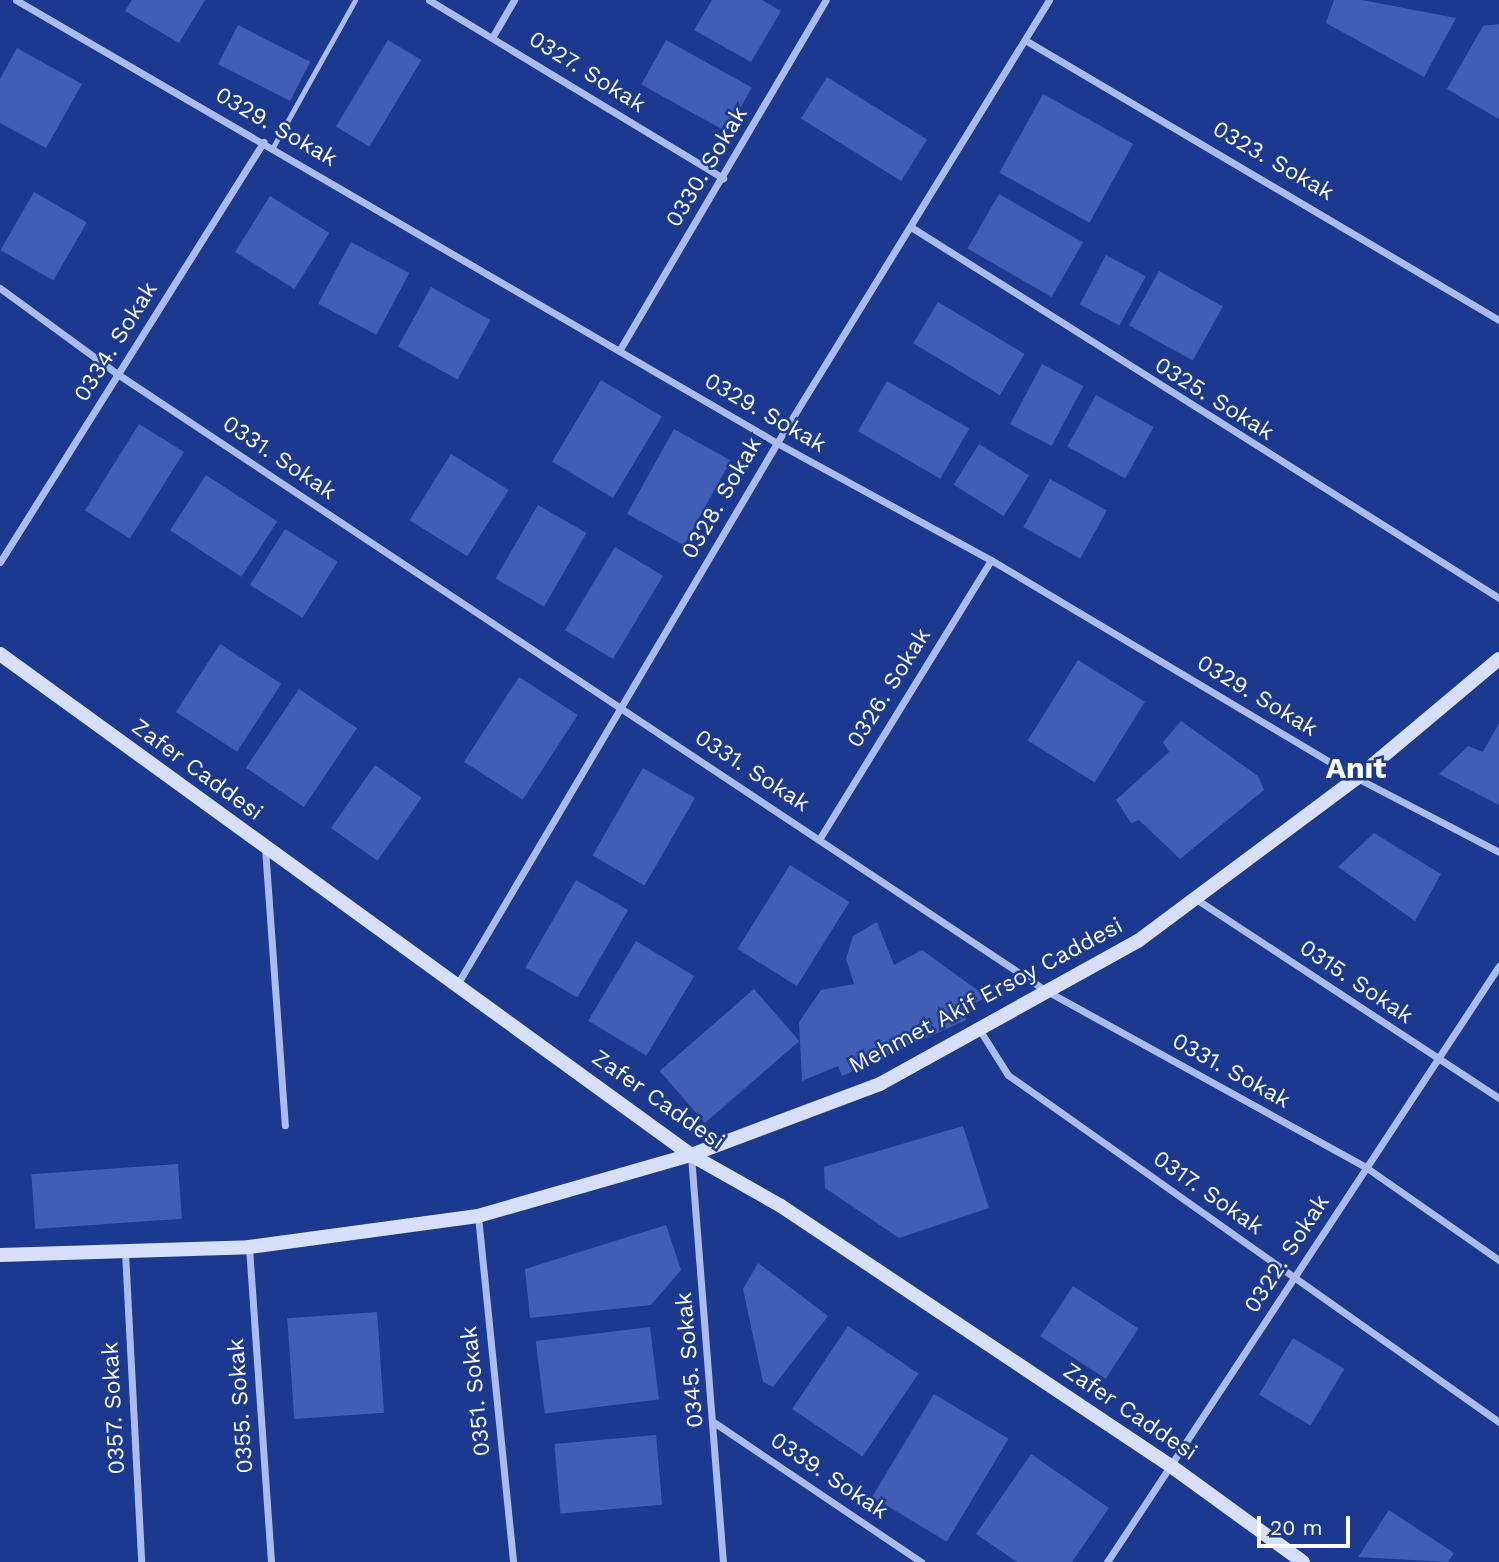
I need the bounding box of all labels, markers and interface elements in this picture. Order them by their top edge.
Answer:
street label: 0327. Sokak [524,25,650,119]
street label: 0329. Sokak [210,81,342,173]
street label: 0330. Sokak [660,102,754,232]
street label: 0323. Sokak [1207,115,1339,207]
street label: 0334. Sokak [68,277,164,407]
street label: 0325. Sokak [1149,351,1279,447]
street label: 0329. Sokak [699,367,831,459]
street label: 0331. Sokak [217,410,341,506]
street label: 0328. Sokak [676,432,768,564]
street label: 0326. Sokak [841,623,937,753]
street label: 0329. Sokak [1192,649,1322,743]
street label: Zafer Caddesi [126,713,268,827]
street label: 0331. Sokak [690,724,814,818]
district label: Anıt [1326,750,1386,786]
street label: Mehmet Akif Ersoy Caddesi [843,911,1129,1081]
street label: 0315. Sokak [1294,934,1418,1030]
street label: 0331. Sokak [1167,1027,1295,1115]
street label: Zafer Caddesi [586,1044,730,1156]
street label: 0317. Sokak [1148,1145,1268,1241]
street label: 0322. Sokak [1239,1190,1335,1318]
street label: 0345. Sokak [670,1291,710,1429]
street label: 0351. Sokak [455,1324,497,1458]
street label: 0355. Sokak [223,1338,259,1474]
street label: 0357. Sokak [97,1341,131,1475]
street label: Zafer Caddesi [1058,1357,1202,1467]
street label: 0339. Sokak [765,1427,893,1525]
scale bar [1261,1502,1354,1546]
text: 20 m [1270,1515,1322,1540]

